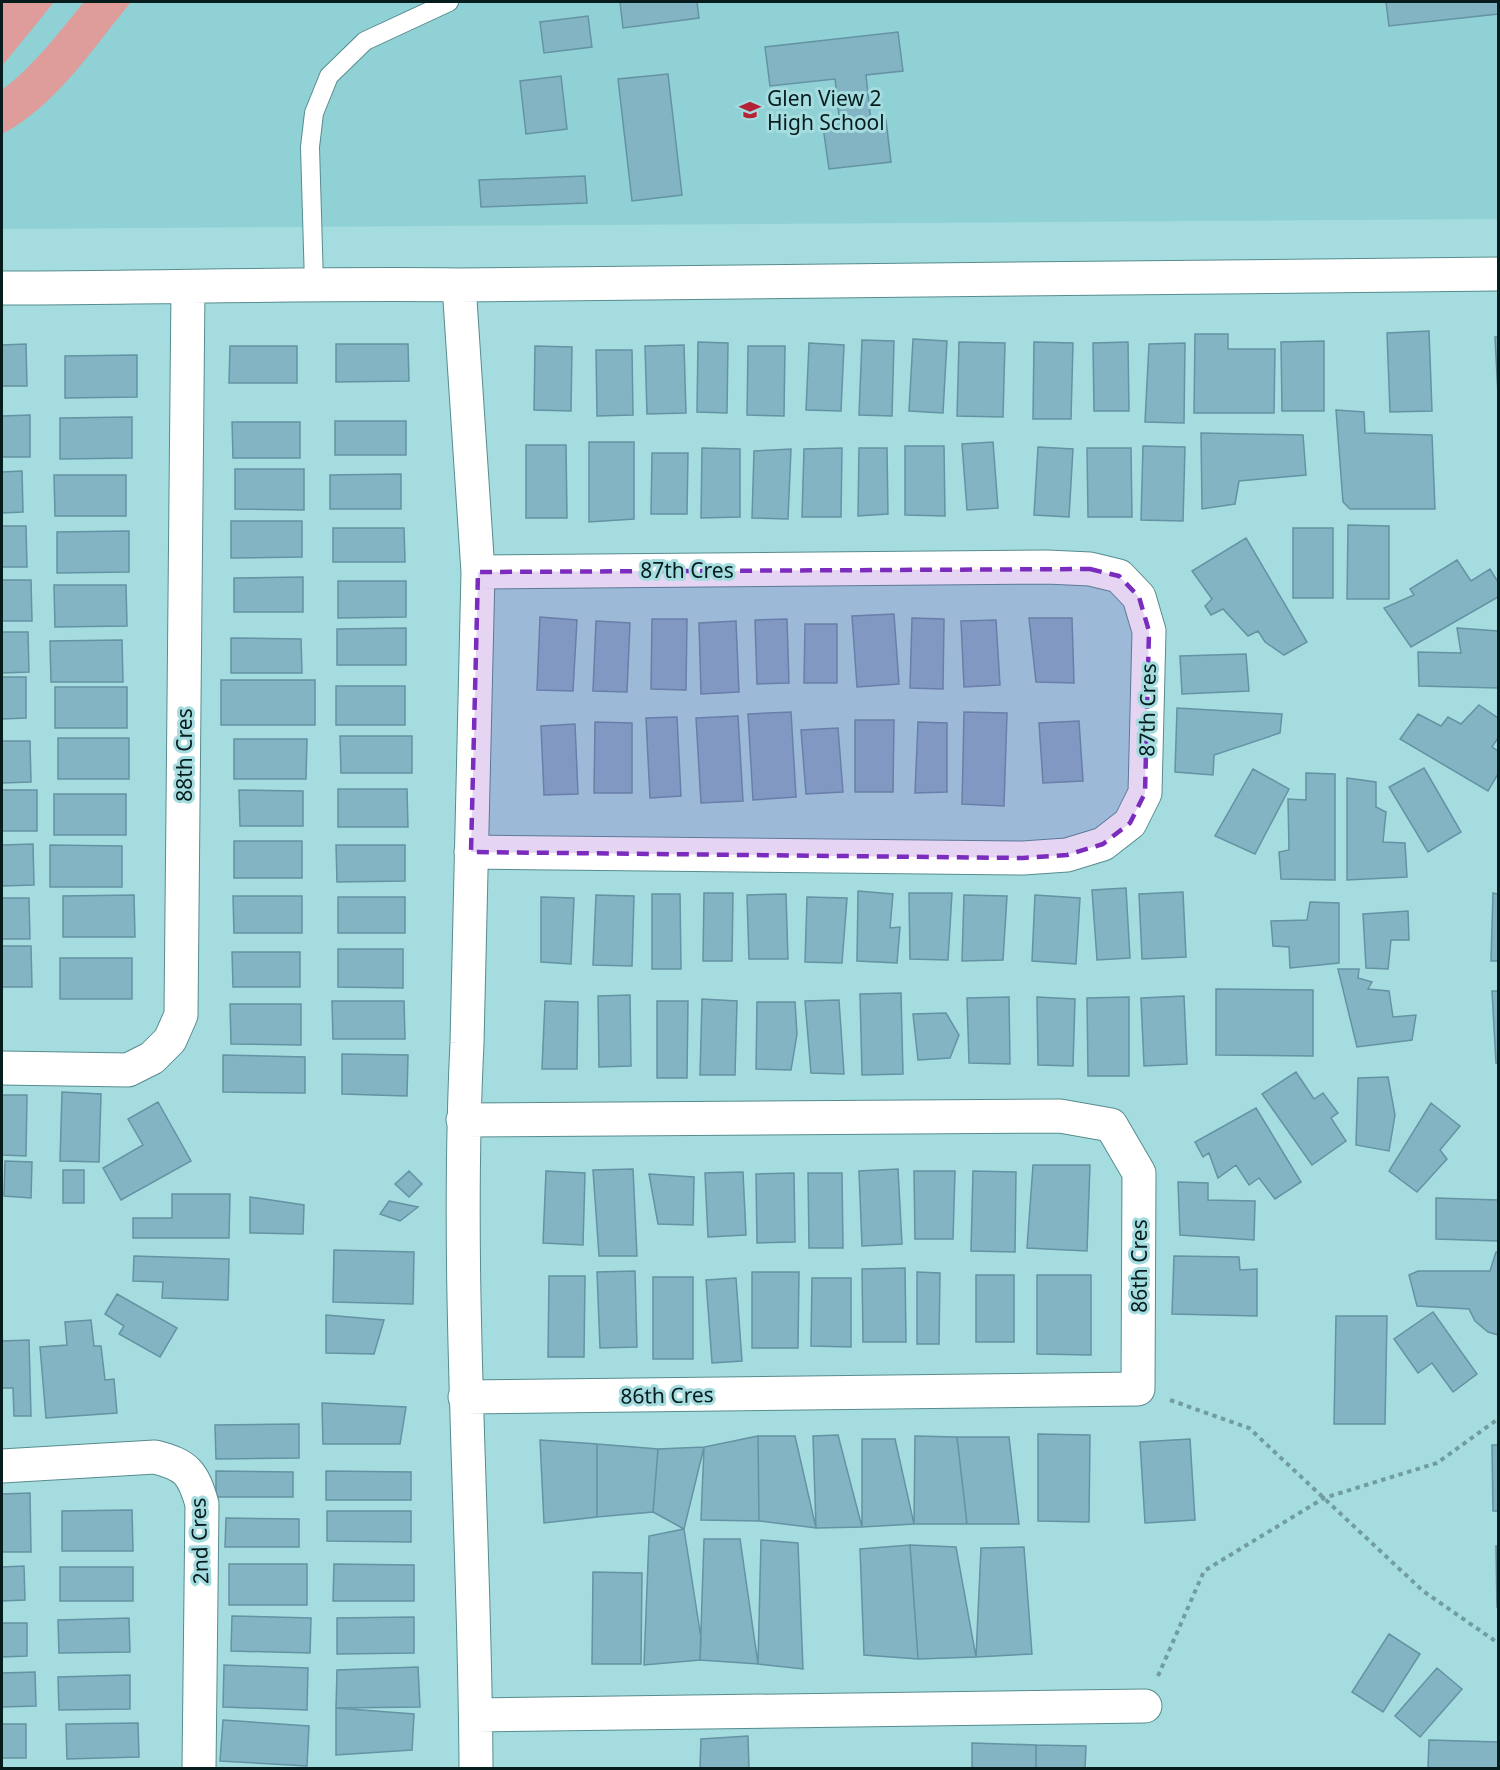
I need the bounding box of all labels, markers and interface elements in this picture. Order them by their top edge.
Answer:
place label: Glen View 2 High School [767,84,885,136]
school or university icon: Glen View 2 High School [738,98,762,122]
street label: 87th Cres [640,556,734,584]
street label: 87th Cres [1132,663,1162,757]
street label: 88th Cres [170,708,198,802]
street label: 86th Cres [1125,1219,1153,1313]
street label: 86th Cres [620,1380,714,1410]
street label: 2nd Cres [183,1497,215,1585]

